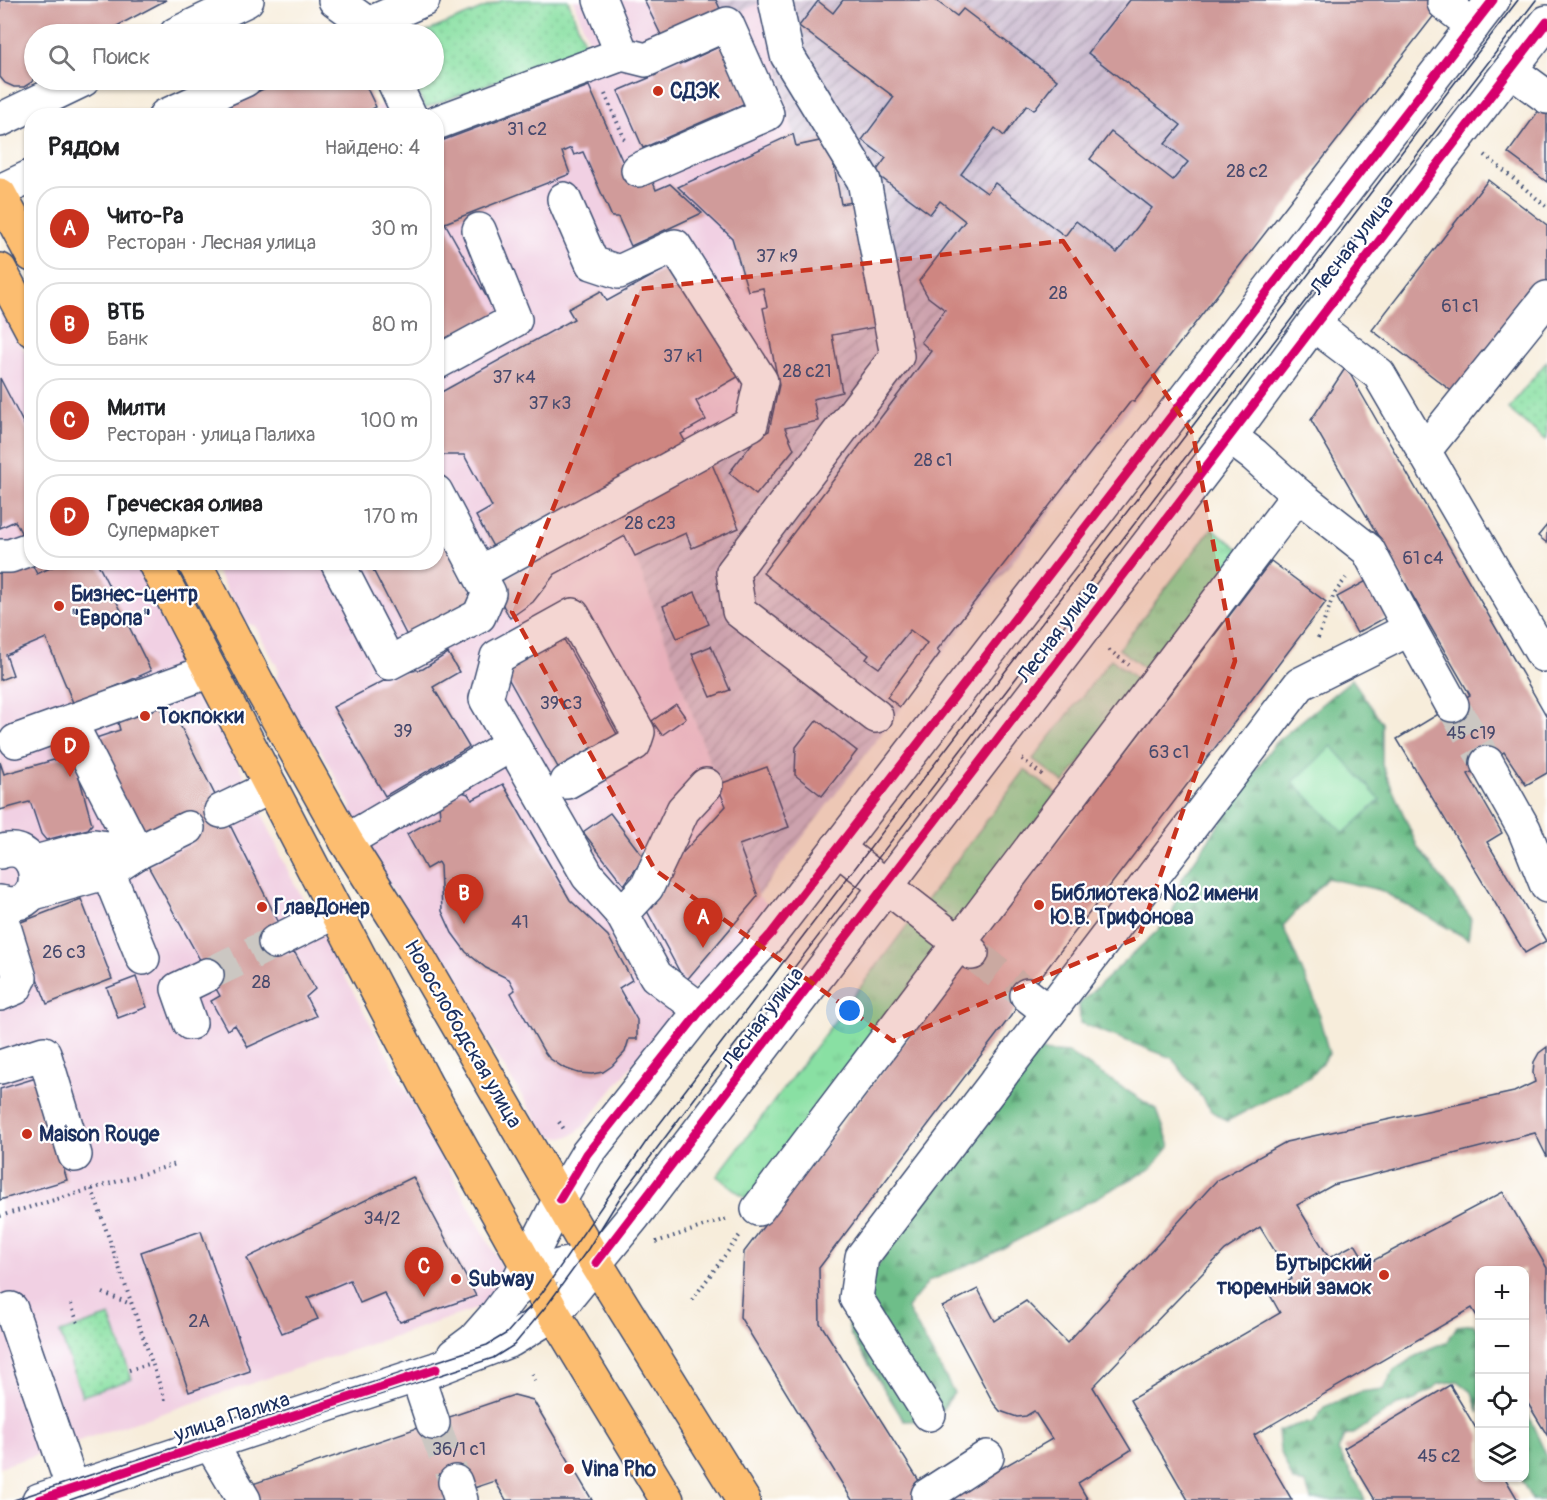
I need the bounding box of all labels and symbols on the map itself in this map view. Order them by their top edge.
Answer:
place label: СДЭК [670,78,720,105]
marker: СДЭК [651,84,665,98]
house number: 31 с2 [507,118,547,141]
house number: 28 с2 [1226,160,1268,183]
street label: Лесная улица [1304,189,1400,302]
house number: 37 к9 [756,245,798,268]
house number: 28 [1048,282,1068,305]
house number: 61 с1 [1441,295,1479,318]
house number: 37 к1 [663,345,703,368]
house number: 28 с21 [782,360,832,383]
house number: 37 к4 [492,366,536,389]
house number: 37 к3 [529,392,571,415]
house number: 28 с1 [913,449,953,472]
house number: 28 с23 [624,512,676,535]
house number: 61 с4 [1402,547,1444,570]
street label: Лесная улица [1010,576,1105,689]
place label: Бизнес-центр "Европа" [71,581,198,632]
marker: Бизнес-центр "Европа" [52,599,66,613]
house number: 39 с3 [540,692,582,715]
place label: Токпокки [156,703,244,730]
marker: Токпокки [138,709,152,723]
house number: 39 [393,720,413,743]
house number: 45 с19 [1446,722,1496,745]
pin: D [50,728,90,777]
house number: 63 с1 [1149,741,1189,764]
pin: B [444,874,484,924]
place label: Библиотека №2 имени Ю.В. Трифонова [1050,880,1258,931]
place label: ГлавДонер [274,894,370,921]
pin: A [684,898,722,948]
marker: Библиотека №2 имени Ю.В. Трифонова [1032,898,1046,912]
marker: ГлавДонер [255,900,269,914]
house number: 41 [511,911,529,934]
street label: Новослободская улица [398,935,528,1133]
house number: 26 с3 [42,941,86,964]
street label: Лесная улица [715,962,810,1075]
house number: 28 [251,971,271,994]
your location [835,996,864,1025]
place label: Maison Rouge [39,1121,160,1148]
marker: Maison Rouge [20,1127,34,1141]
house number: 34/2 [363,1207,401,1230]
pin: C [404,1248,444,1297]
place label: Бутырский тюремный замок [1217,1250,1372,1301]
place label: Subway [468,1266,534,1293]
marker: Бутырский тюремный замок [1377,1268,1391,1282]
marker: Subway [449,1272,463,1286]
house number: 2А [188,1310,210,1333]
street label: улица Палиха [170,1386,293,1449]
house number: 36/1 с1 [432,1438,486,1461]
house number: 45 с2 [1417,1445,1461,1468]
place label: Vina Pho [581,1456,657,1483]
marker: Vina Pho [562,1462,576,1476]

